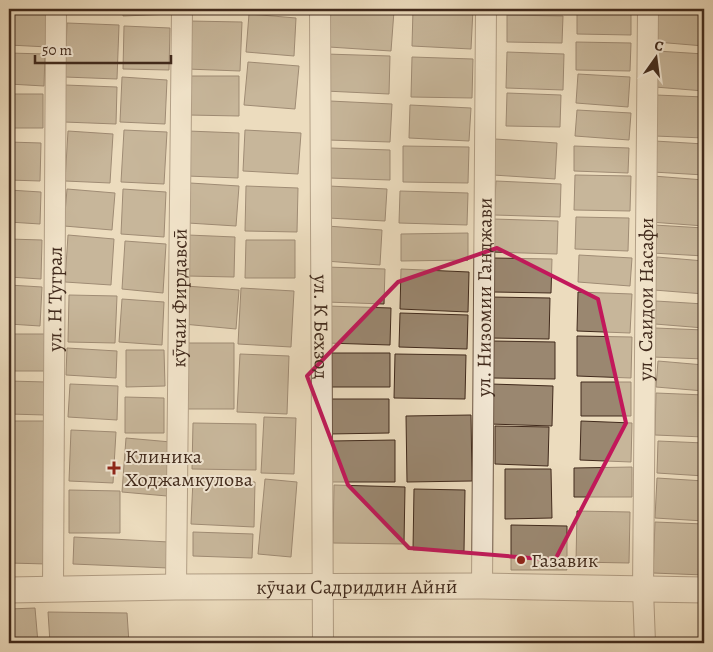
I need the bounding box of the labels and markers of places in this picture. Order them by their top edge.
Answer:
place label: Клиника Ходжамкулова [125,443,254,493]
marker: Клиника Ходжамкулова [107,461,121,475]
place label: Газавик [531,547,598,574]
marker: Газавик [515,554,527,566]

